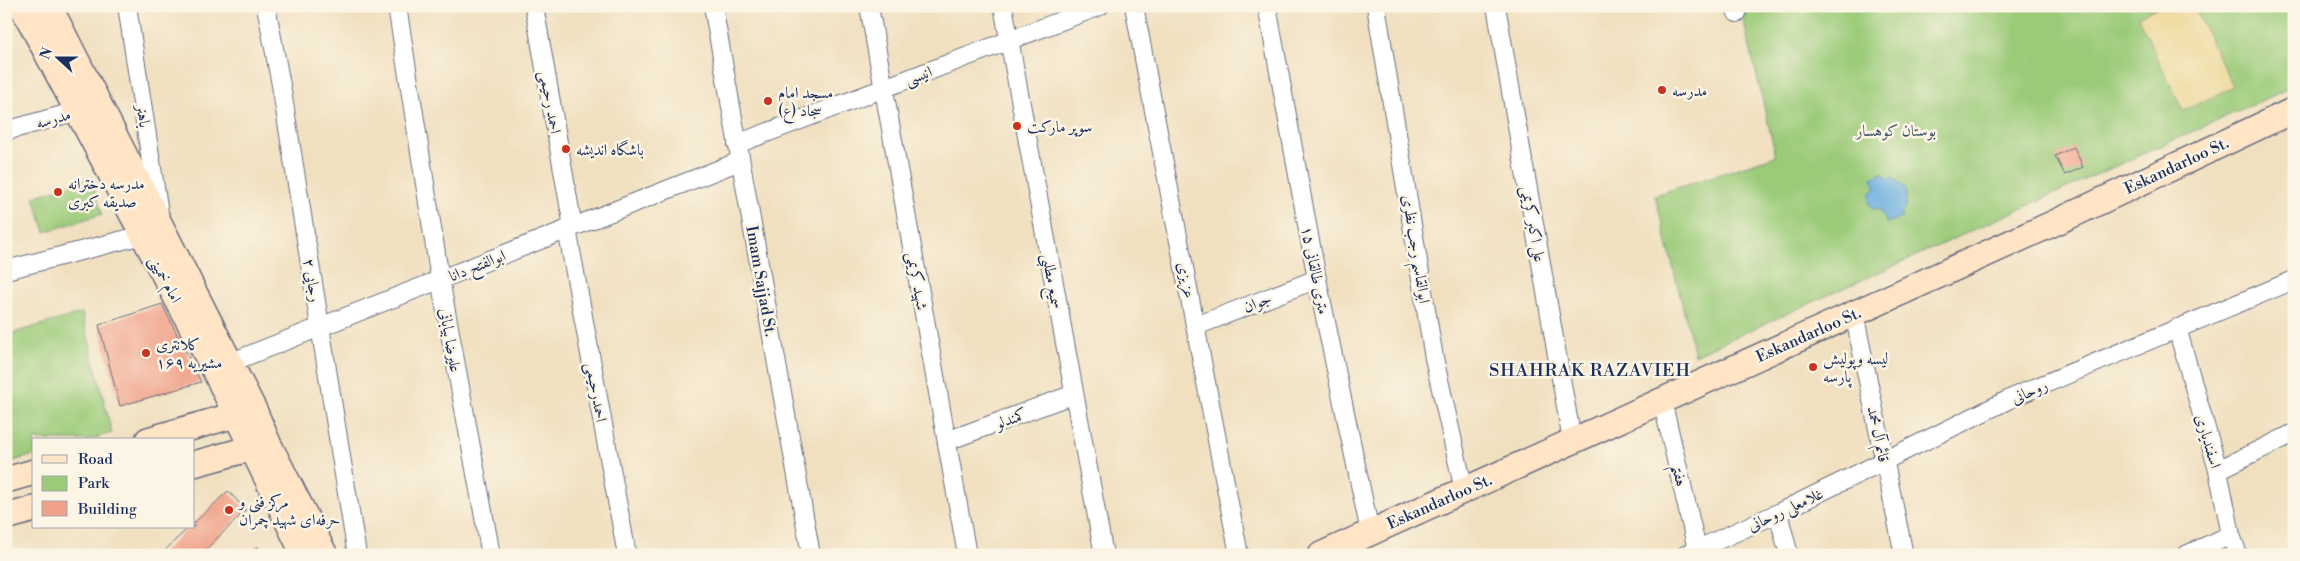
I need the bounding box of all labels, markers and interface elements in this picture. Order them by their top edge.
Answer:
north arrow [32,32,82,82]
text: N [36,45,57,62]
street label: انیسی [902,62,935,91]
street label: احمد رحیمی [534,69,565,135]
place label: مدرسه [1672,81,1707,101]
place label: مسجد امام سجاد (ع) [778,83,833,124]
marker: مدرسه [1656,84,1668,96]
marker: مسجد امام سجاد (ع) [762,95,774,107]
street label: باهنر [131,101,155,129]
street label: مدرسه [34,104,73,133]
place label: سوپر مارکت [1027,117,1092,137]
marker: سوپر مارکت [1011,120,1023,132]
park label: بوستان کوهسار [1854,121,1936,141]
street label: Eskandarloo St. [2121,133,2232,199]
place label: باشگاه اندیشه [576,139,644,160]
marker: باشگاه اندیشه [560,143,572,155]
place label: مدرسه دخترانه صدیقه کبری [68,174,145,212]
street label: علی اکبر کریمی [1515,184,1550,264]
marker: مدرسه دخترانه صدیقه کبری [52,186,64,198]
street label: ابوالقاسم رجب نظری [1392,193,1434,306]
street label: Imam Sajjad St. [741,224,781,338]
street label: ۱۵ متری طالقانی [1297,224,1333,316]
street label: ابوالفتح دانا [446,246,510,290]
street label: شهید کریمی [901,250,932,312]
street label: امام خمینی [141,252,186,309]
street label: سمیع مطلبی [1032,252,1067,311]
street label: رجایی ۲ [299,257,325,304]
street label: عزیزی [1172,260,1199,300]
street label: جوان [1240,288,1274,317]
street label: Eskandarloo St. [1753,303,1864,367]
street label: علیرضا بیابانی [435,306,466,374]
place label: کلانتری ۱۶۹ مشیریه [156,335,223,373]
marker: کلانتری ۱۶۹ مشیریه [140,347,152,359]
place label: لیسه وپولیش پارسه [1823,349,1888,388]
district label: SHAHRAK RAZAVIEH [1489,359,1691,382]
street label: احمدرحیمی [580,361,611,424]
marker: لیسه وپولیش پارسه [1807,361,1819,373]
street label: روحانی [2008,375,2051,409]
street label: کمندلو [991,404,1030,434]
street label: قائم آل محمد [1858,404,1894,465]
street label: اسفندیاری [2191,412,2225,471]
legend [32,438,195,528]
text: Road [78,450,113,469]
street label: هفتم [1661,462,1691,490]
street label: Eskandarloo St. [1384,470,1495,534]
text: Park [78,474,110,493]
street label: غلامعلی روحانی [1744,484,1827,537]
place label: مرکز فنی و حرفه‌ای شهید چمران [237,492,340,530]
text: Building [77,500,137,519]
marker: مرکز فنی و حرفه‌ای شهید چمران [223,504,235,516]

